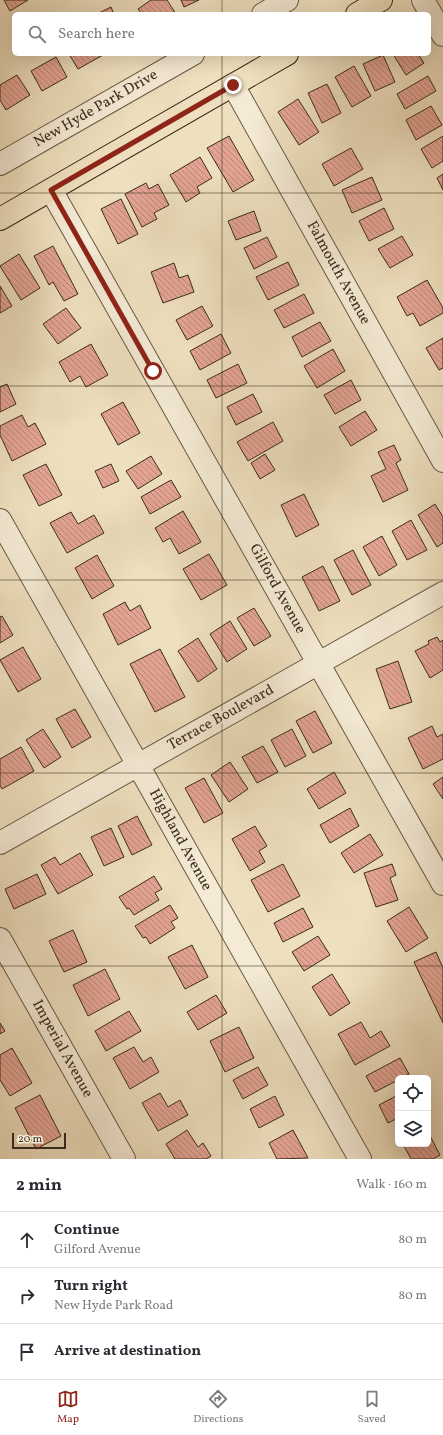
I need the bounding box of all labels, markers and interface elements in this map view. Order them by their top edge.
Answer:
search box [12,12,431,56]
icon: search [26,23,48,45]
text: Search here [58,24,135,45]
street label: New Hyde Park Drive [30,65,162,153]
route end [224,76,242,94]
street label: Falmouth Avenue [301,217,375,329]
route start [144,362,162,380]
street label: Gilford Avenue [244,540,310,638]
street label: Terrace Boulevard [164,680,278,756]
street label: Highland Avenue [143,785,217,895]
street label: Imperial Avenue [26,996,98,1102]
map controls [395,1075,431,1147]
button: locate [395,1075,431,1111]
button: layers [395,1111,431,1147]
scale bar [12,1131,66,1150]
text: 20 m [18,1132,42,1147]
text: 2 min [16,1174,62,1197]
text: Walk · 160 m [356,1176,427,1194]
text: Continue [54,1220,119,1241]
icon: ahead [16,1229,38,1251]
text: 80 m [398,1231,427,1249]
text: Gilford Avenue [54,1241,141,1259]
text: Turn right [54,1276,128,1297]
icon: right [16,1285,38,1307]
text: 80 m [398,1287,427,1305]
text: New Hyde Park Road [54,1297,173,1315]
icon: arrive [16,1341,38,1363]
text: Arrive at destination [54,1341,201,1362]
tab: Map [57,1388,79,1427]
tab: Directions [193,1388,244,1427]
tab: Saved [358,1388,386,1427]

